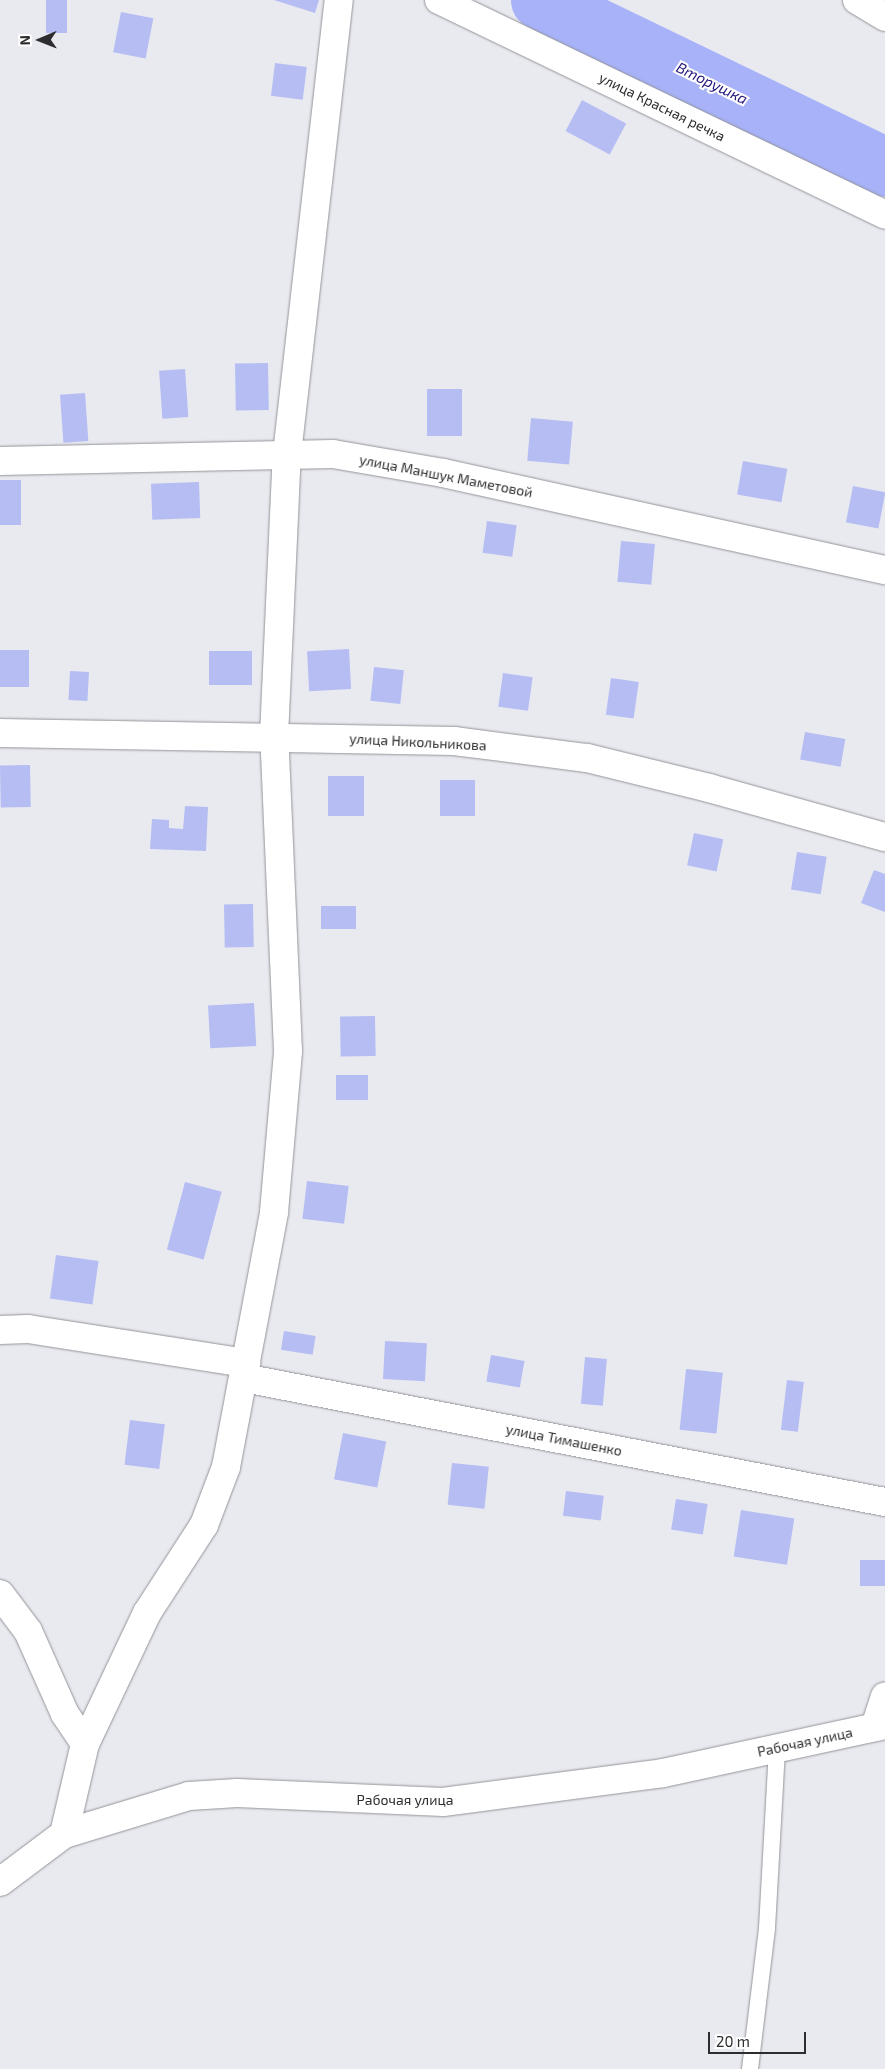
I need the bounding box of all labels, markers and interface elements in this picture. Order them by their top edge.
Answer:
north arrow [15,15,65,65]
text: N [16,35,33,45]
water label: Вторушка [673,58,751,108]
street label: улица Красная речка [596,69,728,145]
street label: улица Маншук Маметовой [358,451,534,501]
street label: улица Никольникова [349,730,487,754]
street label: улица Тимашенко [504,1420,624,1460]
street label: Рабочая улица [756,1724,854,1760]
street label: Рабочая улица [356,1792,454,1808]
scale bar [710,2022,808,2054]
text: 20 m [716,2032,750,2050]

